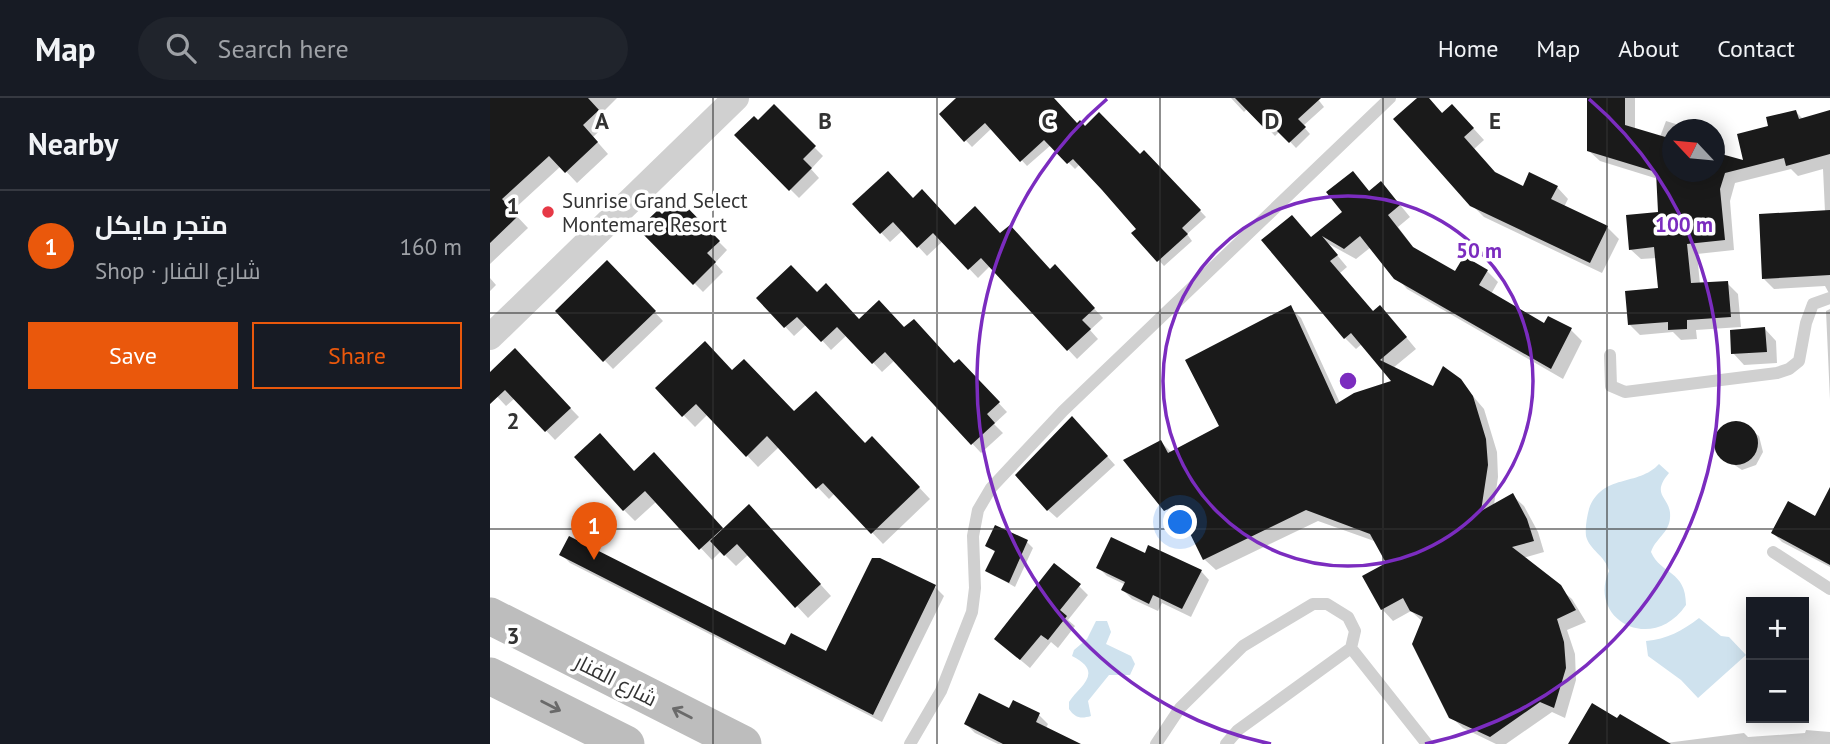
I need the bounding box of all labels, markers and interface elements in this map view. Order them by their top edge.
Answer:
search box [138,17,628,80]
text: Map [35,27,96,70]
icon: search [162,29,200,67]
text: Search here [218,32,349,65]
text: Home [1438,33,1498,64]
text: Map [1536,33,1580,64]
text: About [1618,33,1679,64]
text: Contact [1717,33,1795,64]
text: A [595,106,609,135]
text: B [818,106,832,135]
text: C [1042,106,1055,135]
text: D [1265,106,1279,135]
text: E [1489,106,1501,135]
north arrow [1662,119,1725,182]
text: Nearby [28,124,118,163]
place label: Sunrise Grand Select Montemare Resort [562,187,748,238]
text: 1 [506,191,520,220]
marker: Sunrise Grand Select Montemare Resort [540,204,556,220]
text: متجر مايكل [95,208,228,241]
text: 100 m [1655,211,1713,238]
text: 1 [44,232,58,261]
text: 160 m [400,232,462,261]
text: 50 m [1456,237,1502,264]
text: Shop · شارع الفنار [95,256,261,285]
button: Save [28,322,238,389]
button: Share [252,322,462,389]
centre of rings [1336,369,1360,393]
text: 2 [506,406,520,435]
pin: 1 [571,502,617,560]
your location [1163,505,1197,539]
map controls [1746,597,1809,723]
button: + [1746,597,1809,660]
text: 3 [506,621,520,650]
street label: شارع الفنار [569,647,662,713]
button: − [1746,660,1809,723]
one-way arrow [540,700,561,714]
one-way arrow [672,706,693,720]

